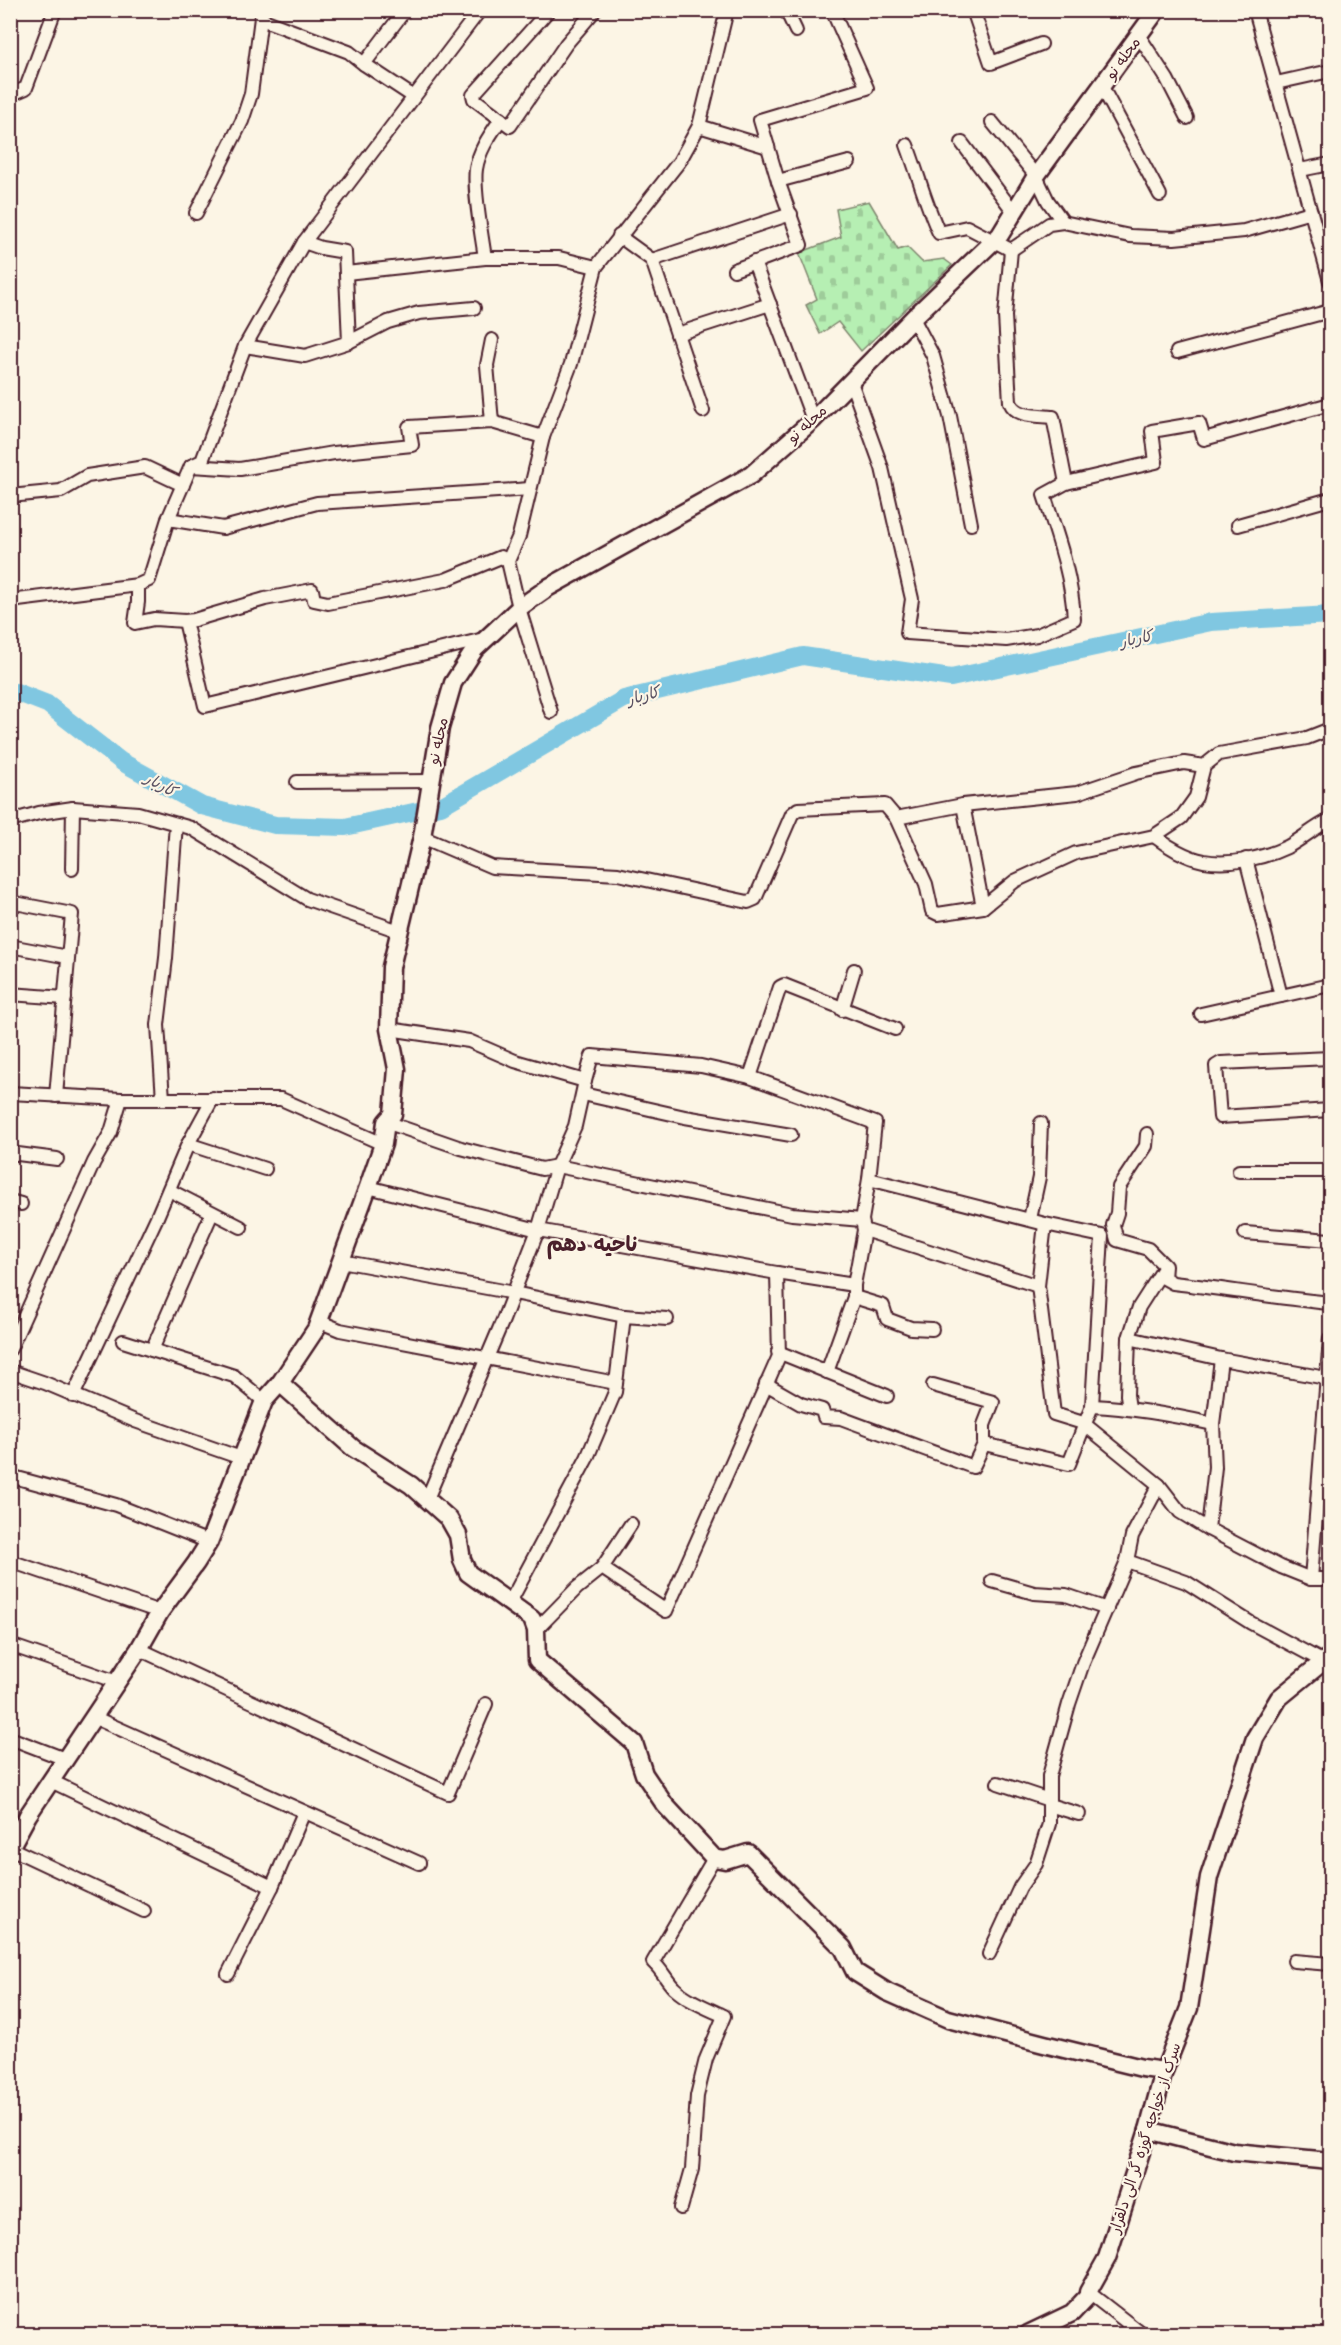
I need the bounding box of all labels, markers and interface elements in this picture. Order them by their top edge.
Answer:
street label: محله نو [1098,31,1145,84]
street label: محله نو [780,398,831,448]
water label: کاربار [1115,621,1157,653]
water label: کاربار [622,677,665,710]
street label: محله نو [420,715,453,767]
water label: کاربار [140,764,184,803]
district label: ناحیه دهم [547,1226,637,1260]
street label: سرک از خواجه گوزه گر الی دلقرار [1102,2039,1185,2237]

